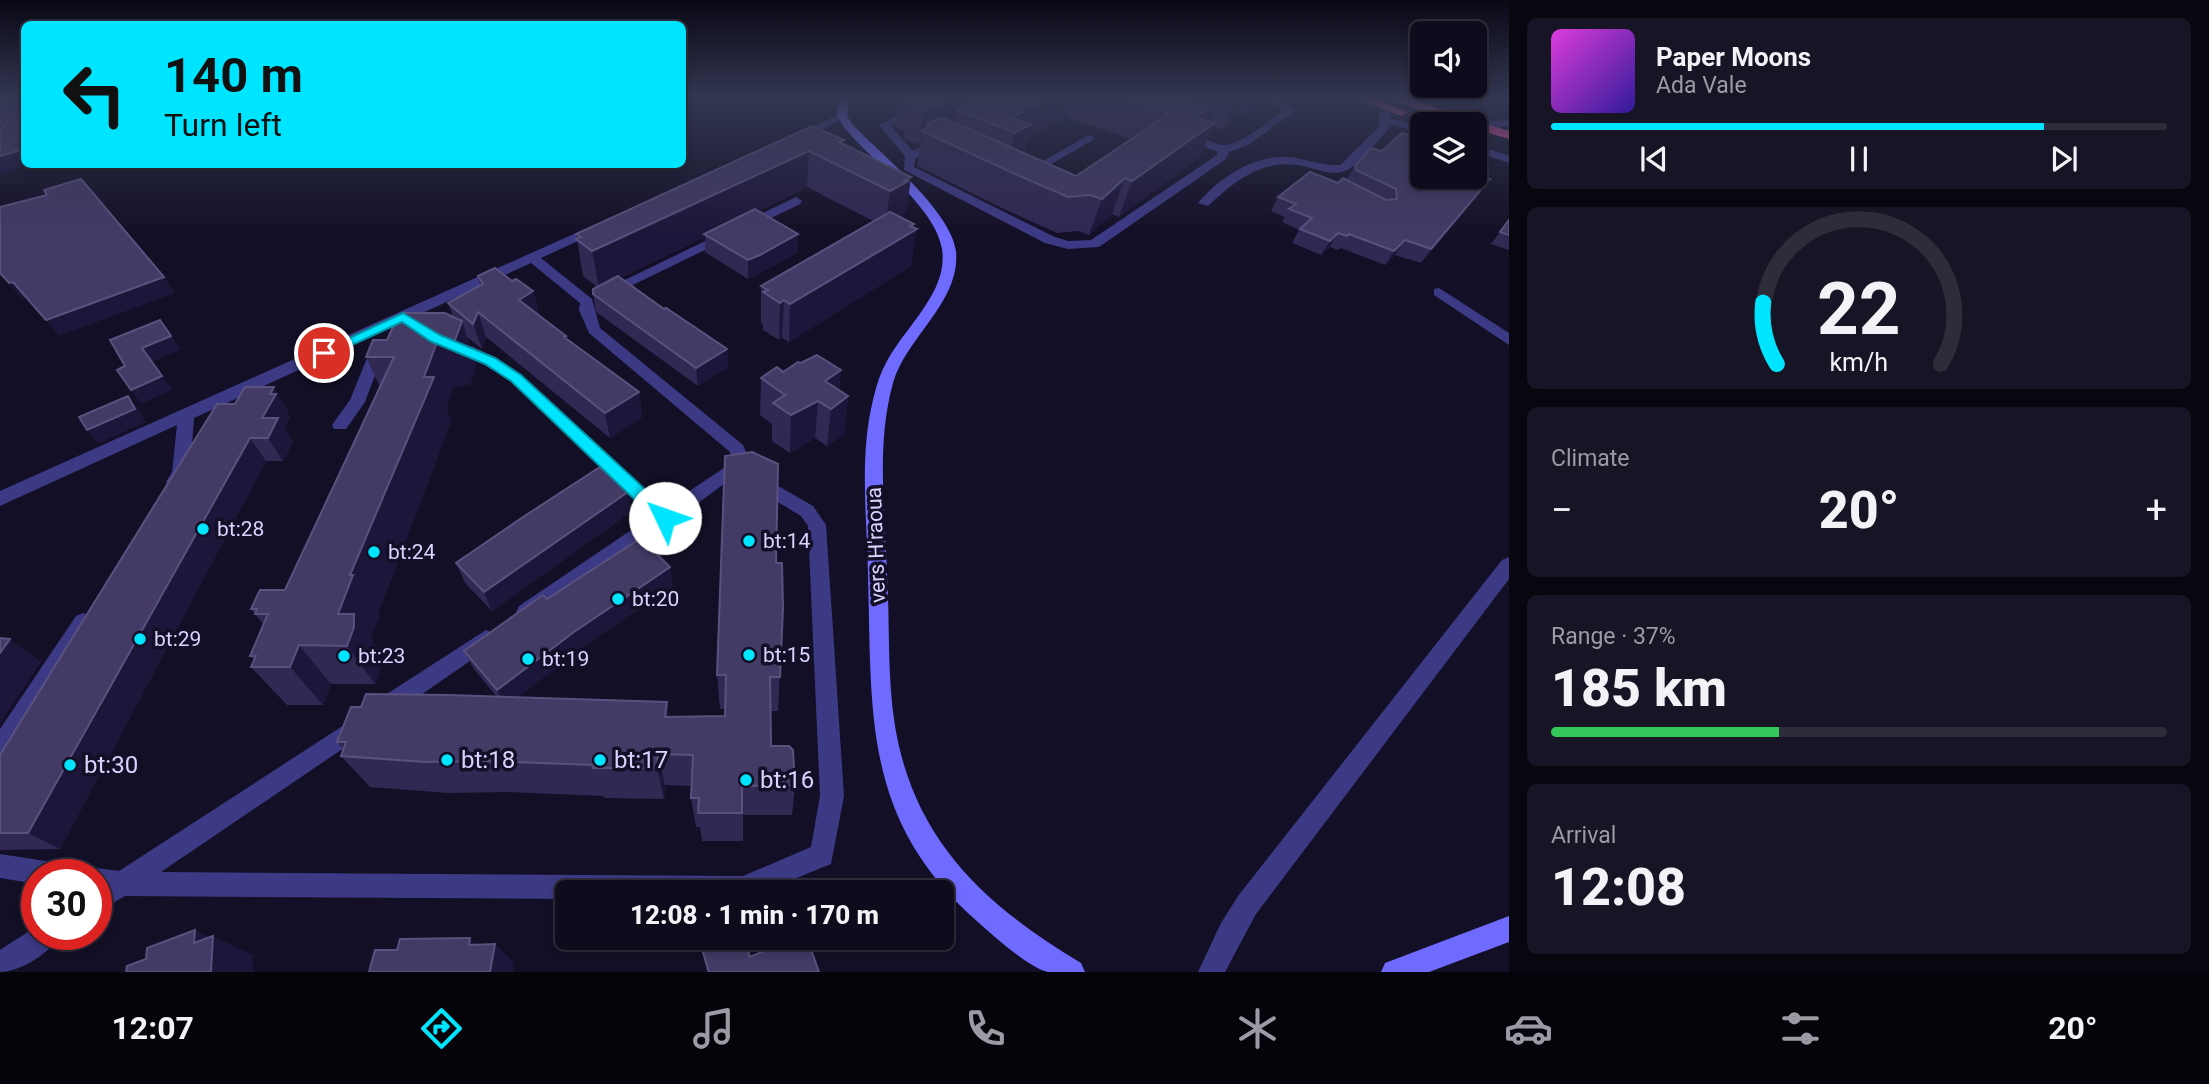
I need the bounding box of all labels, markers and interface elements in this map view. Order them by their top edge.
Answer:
map controls [1410,21,1487,189]
button: sound [1410,21,1487,98]
text: Paper Moons [1656,42,1811,72]
text: 140 m [164,47,303,104]
icon: left [49,49,140,140]
text: Ada Vale [1656,72,1747,99]
text: Turn left [164,106,282,144]
button: layers [1410,112,1487,189]
icon: previous [1635,140,1673,178]
icon: pause [1840,140,1878,178]
icon: next [2045,140,2083,178]
text: 22 [1817,266,1901,352]
pin [294,323,354,383]
icon: arrive [305,334,343,372]
text: km/h [1830,347,1888,376]
text: Climate [1551,445,1630,472]
text: 20° [1819,480,1899,541]
position arrow [628,481,702,555]
street label: vers H'raoua [862,487,890,603]
text: − [1551,488,1573,532]
text: + [2145,488,2167,532]
place label: bt:28 [217,517,264,541]
marker: bt:28 [195,521,211,537]
place label: bt:14 [763,529,811,553]
marker: bt:14 [741,533,757,549]
place label: bt:24 [388,540,436,564]
marker: bt:24 [366,544,382,560]
place label: bt:20 [632,587,679,611]
marker: bt:20 [610,591,626,607]
text: Range · 37% [1551,623,1676,650]
place label: bt:29 [154,627,201,651]
marker: bt:29 [132,631,148,647]
place label: bt:15 [763,643,810,667]
place label: bt:23 [358,644,405,668]
place label: bt:19 [542,647,589,671]
marker: bt:15 [741,647,757,663]
marker: bt:23 [336,648,352,664]
marker: bt:19 [520,651,536,667]
text: 185 km [1551,658,1727,719]
place label: bt:18 [461,746,515,774]
place label: bt:17 [614,746,668,774]
place label: bt:30 [84,751,138,779]
marker: bt:18 [439,752,455,768]
marker: bt:17 [592,752,608,768]
marker: bt:30 [62,757,78,773]
place label: bt:16 [760,766,814,794]
marker: bt:16 [738,772,754,788]
text: Arrival [1551,822,1616,849]
text: 12:08 [1551,857,1686,918]
speed limit sign: 30 [21,859,112,950]
text: 12:08 · 1 min · 170 m [630,900,879,930]
icon: directions [417,1004,466,1053]
icon: music [689,1004,738,1053]
icon: phone [961,1004,1010,1053]
icon: climate [1233,1004,1282,1053]
icon: car [1504,1004,1553,1053]
icon: filters [1776,1004,1825,1053]
text: 12:07 [111,1009,194,1047]
text: 20° [2048,1009,2097,1047]

